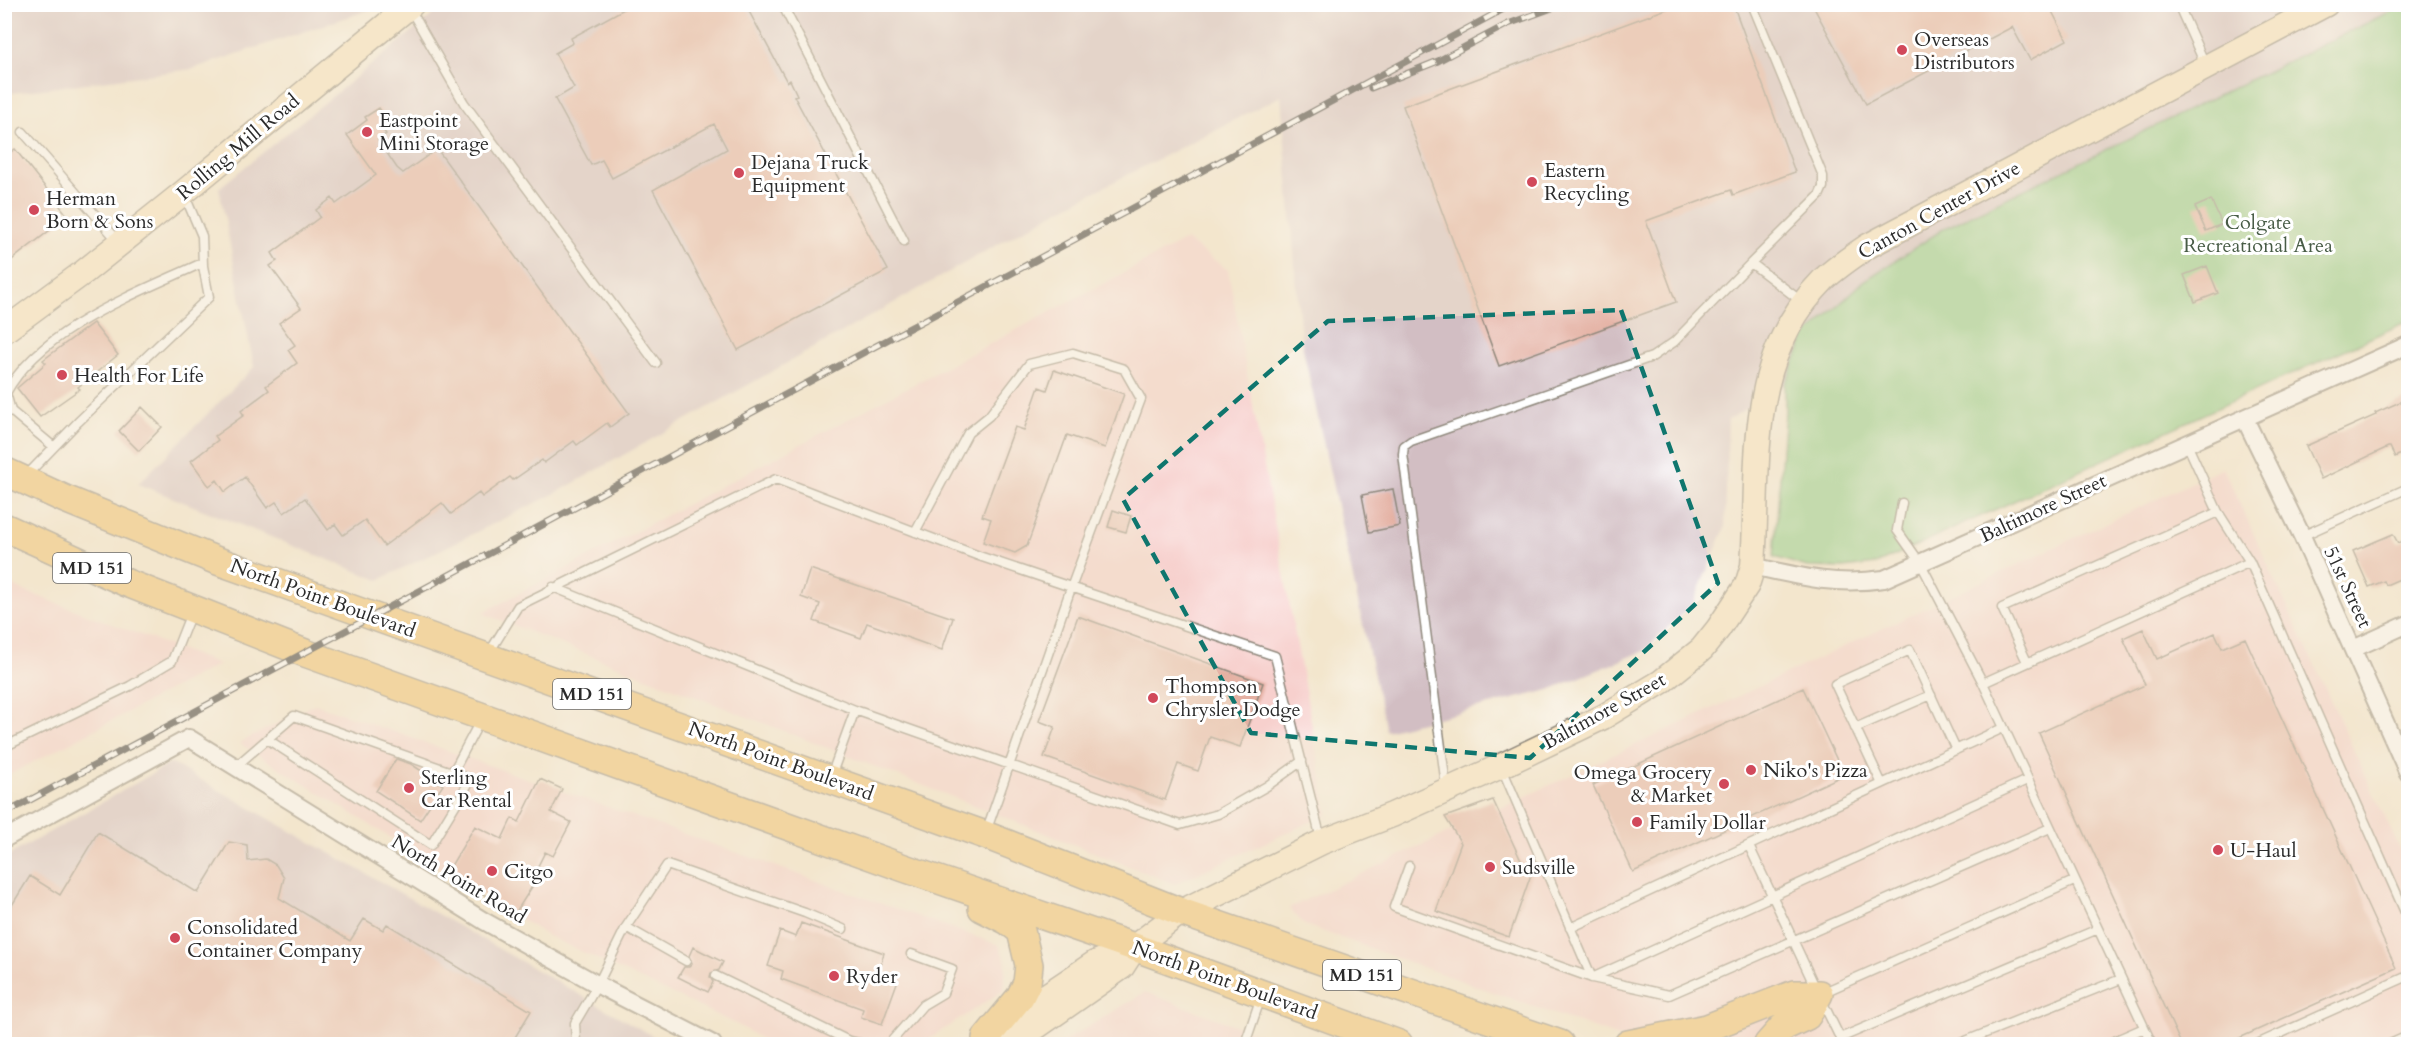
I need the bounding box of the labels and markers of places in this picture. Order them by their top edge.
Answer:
place label: Overseas Distributors [1914,26,2015,76]
marker: Overseas Distributors [1895,43,1909,57]
place label: Eastpoint Mini Storage [379,107,489,157]
marker: Eastpoint Mini Storage [360,125,374,139]
place label: Dejana Truck Equipment [751,149,869,199]
place label: Eastern Recycling [1544,157,1630,207]
marker: Dejana Truck Equipment [732,166,746,180]
marker: Eastern Recycling [1525,175,1539,189]
place label: Herman Born & Sons [46,185,154,235]
marker: Herman Born & Sons [27,203,41,217]
place label: Health For Life [74,362,204,389]
marker: Health For Life [55,368,69,382]
place label: Thompson Chrysler Dodge [1165,673,1301,723]
marker: Thompson Chrysler Dodge [1146,691,1160,705]
place label: Niko's Pizza [1763,757,1868,784]
place label: Omega Grocery & Market [1573,759,1713,809]
marker: Niko's Pizza [1744,763,1758,777]
place label: Sterling Car Rental [421,764,512,814]
marker: Omega Grocery & Market [1717,777,1731,791]
marker: Sterling Car Rental [402,781,416,795]
place label: Family Dollar [1649,809,1766,836]
marker: Family Dollar [1630,815,1644,829]
place label: U-Haul [2230,837,2297,864]
marker: U-Haul [2211,843,2225,857]
place label: Sudsville [1502,854,1575,881]
place label: Citgo [504,858,553,885]
marker: Sudsville [1483,860,1497,874]
marker: Citgo [485,864,499,878]
place label: Consolidated Container Company [187,914,363,964]
marker: Consolidated Container Company [168,931,182,945]
place label: Ryder [846,963,898,990]
marker: Ryder [827,969,841,983]

